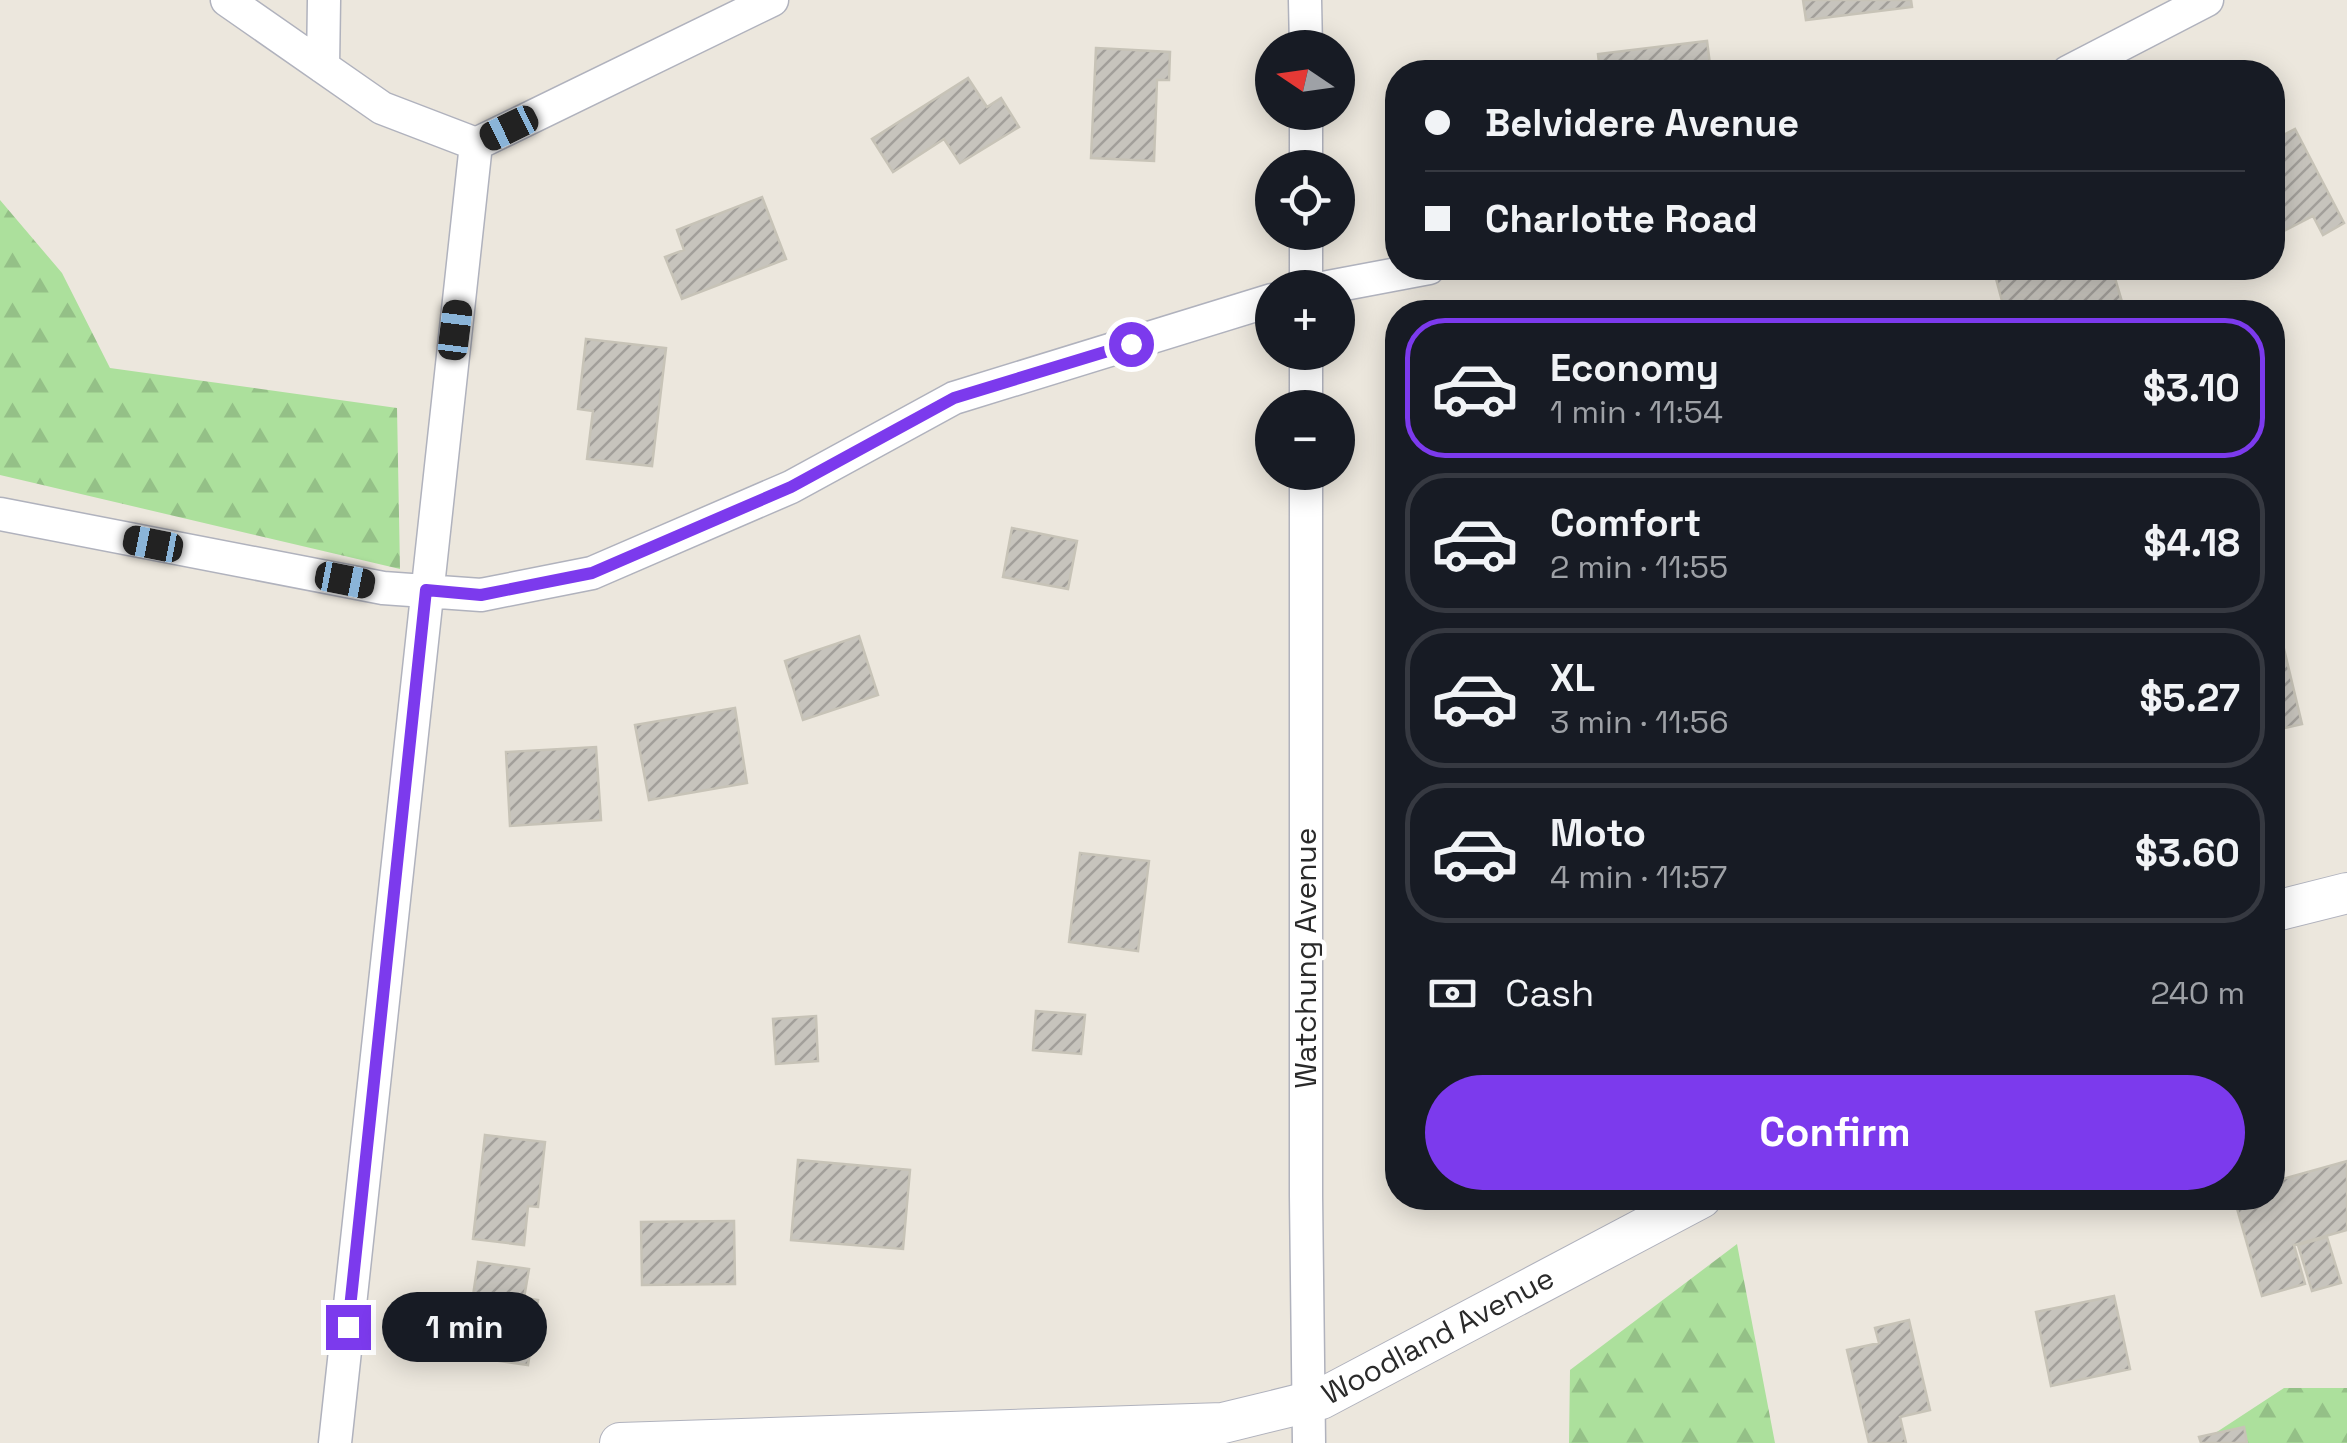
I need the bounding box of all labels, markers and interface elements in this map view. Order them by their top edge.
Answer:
north arrow [1255,30,1355,130]
map controls [1255,30,1355,490]
text: Belvidere Avenue [1485,99,1799,147]
car [475,101,543,155]
button: locate [1255,150,1355,250]
text: Charlotte Road [1485,195,1758,243]
button: + [1255,270,1355,370]
car [436,298,474,362]
route start [1109,322,1154,367]
icon: car [1430,343,1520,433]
text: Economy [1550,344,1719,392]
text: $3.10 [2143,364,2240,412]
button: − [1255,390,1355,490]
text: 1 min · 11:54 [1550,392,1723,432]
icon: car [1430,498,1520,588]
text: Comfort [1550,499,1701,547]
text: $4.18 [2143,519,2240,567]
car [121,524,185,564]
text: 2 min · 11:55 [1550,547,1728,587]
car [313,560,377,600]
icon: car [1430,653,1520,743]
text: XL [1550,654,1595,702]
text: $5.27 [2140,674,2240,722]
text: 3 min · 11:56 [1550,702,1729,742]
icon: car [1430,808,1520,898]
text: Moto [1550,809,1646,857]
street label: Watchung Avenue [1286,828,1325,1088]
text: $3.60 [2135,829,2240,877]
text: 4 min · 11:57 [1550,857,1727,897]
icon: cash [1425,966,1480,1021]
text: Cash [1505,969,1594,1017]
text: 240 m [2150,973,2245,1013]
button: Confirm [1425,1075,2245,1190]
street label: Woodland Avenue [1315,1258,1561,1413]
callout: 1 min [383,1292,548,1362]
route end [326,1305,371,1350]
text: 1 min [425,1307,504,1347]

